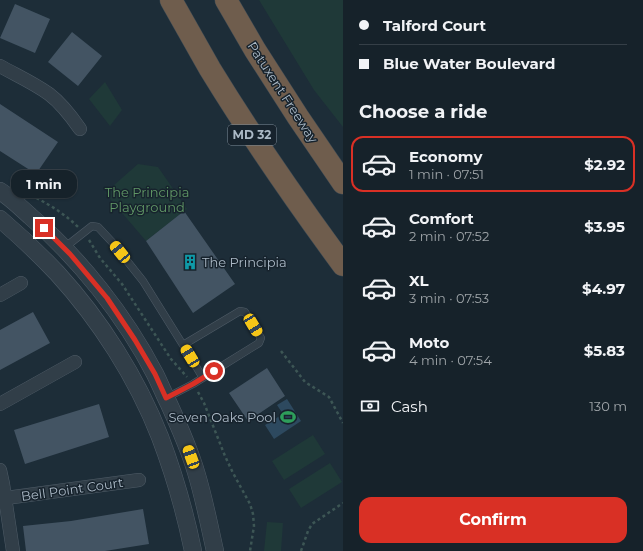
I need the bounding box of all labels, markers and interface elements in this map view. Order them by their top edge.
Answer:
text: Talford Court [383,16,486,35]
street label: Patuxent Freeway [244,38,322,146]
text: Blue Water Boulevard [383,54,555,73]
text: Choose a ride [359,101,487,123]
road number: MD 32 [228,125,276,145]
icon: car [361,146,397,182]
text: Economy [409,147,482,166]
text: $2.92 [584,155,625,174]
text: 1 min · 07:51 [409,166,484,182]
callout: 1 min [11,170,77,198]
text: 1 min [26,176,62,192]
park label: The Principia Playground [105,184,189,215]
icon: car [361,208,397,244]
text: Comfort [409,209,474,228]
text: $3.95 [584,217,625,236]
route end [35,219,53,237]
text: 2 min · 07:52 [409,228,489,244]
car [108,239,132,265]
building icon: The Principia [181,253,199,271]
place label: The Principia [202,254,287,270]
icon: car [361,270,397,306]
text: XL [409,271,428,290]
text: $4.97 [582,279,625,298]
text: 3 min · 07:53 [409,290,489,306]
car [242,312,264,338]
icon: car [361,332,397,368]
text: Moto [409,333,449,352]
text: $5.83 [584,341,625,360]
car [179,343,201,369]
text: 4 min · 07:54 [409,352,492,368]
route start [205,362,223,380]
icon: cash [359,395,381,417]
text: Cash [391,397,428,416]
text: 130 m [589,398,627,414]
sports icon: Seven Oaks Pool [279,408,297,426]
place label: Seven Oaks Pool [169,409,276,425]
car [181,444,201,470]
street label: Bell Point Court [20,474,124,504]
button: Confirm [359,497,627,543]

